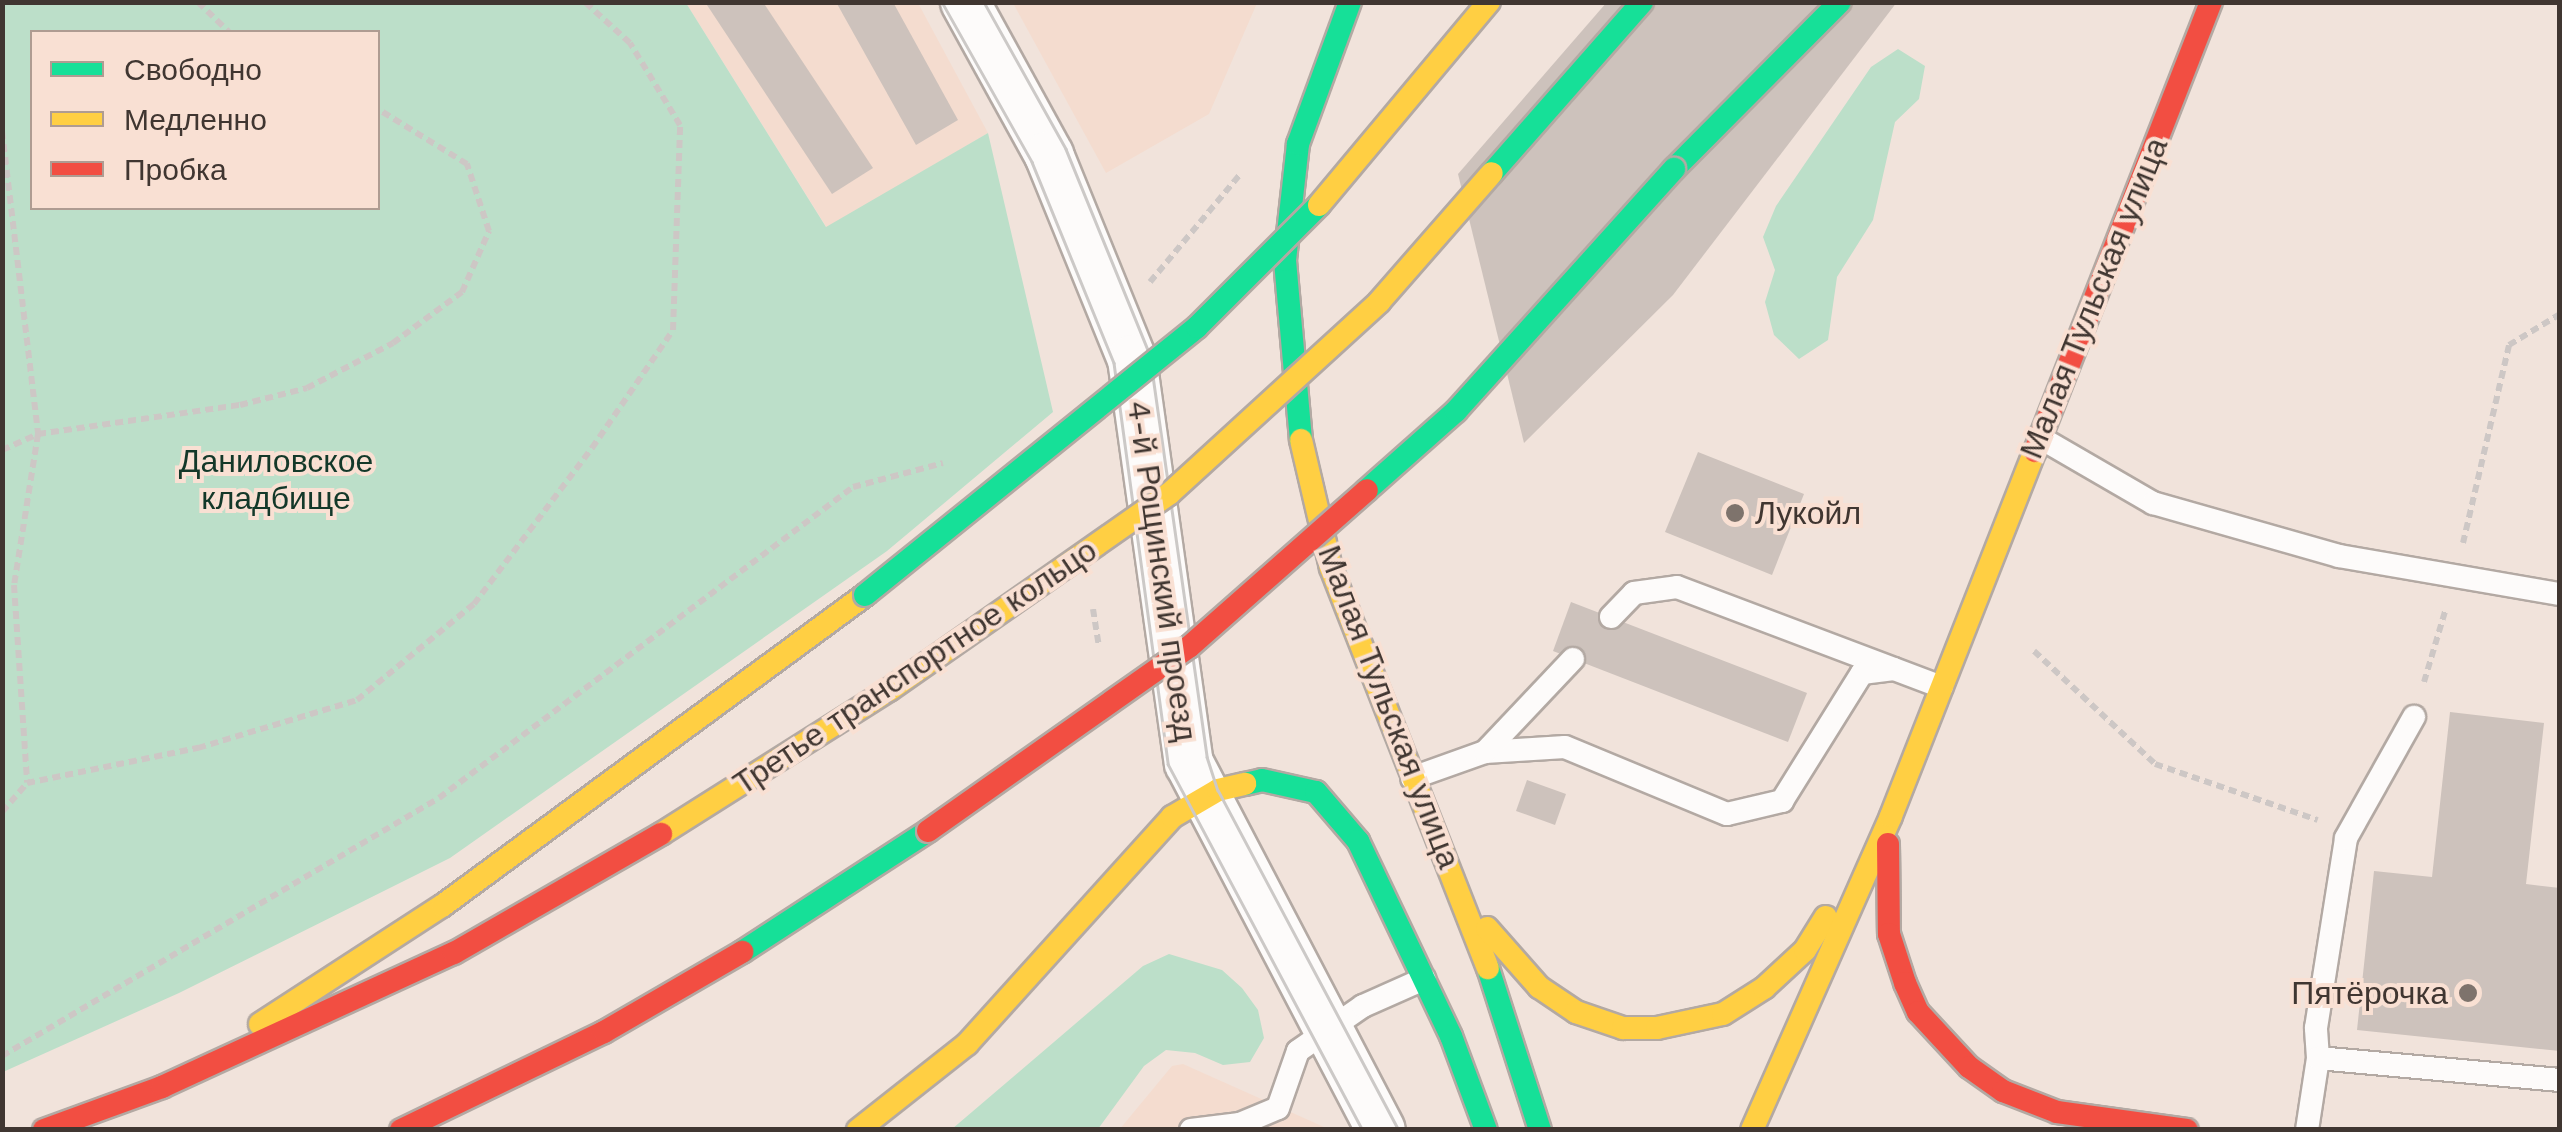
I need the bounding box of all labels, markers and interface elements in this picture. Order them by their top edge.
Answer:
legend [30,30,380,210]
text: Свободно [124,52,262,87]
text: Медленно [124,102,267,137]
street label: Малая Тульская улица [2012,132,2176,464]
text: Пробка [124,152,227,187]
street label: 4-й Рощинский проезд [1119,398,1205,744]
park label: Даниловское кладбище [179,443,373,518]
place label: Лукойл [1755,494,1861,532]
marker: Лукойл [1724,502,1746,524]
street label: Третье транспортное кольцо [726,531,1104,803]
street label: Малая Тульская улица [1310,540,1468,874]
place label: Пятёрочка [2291,974,2448,1012]
marker: Пятёрочка [2457,982,2479,1004]

